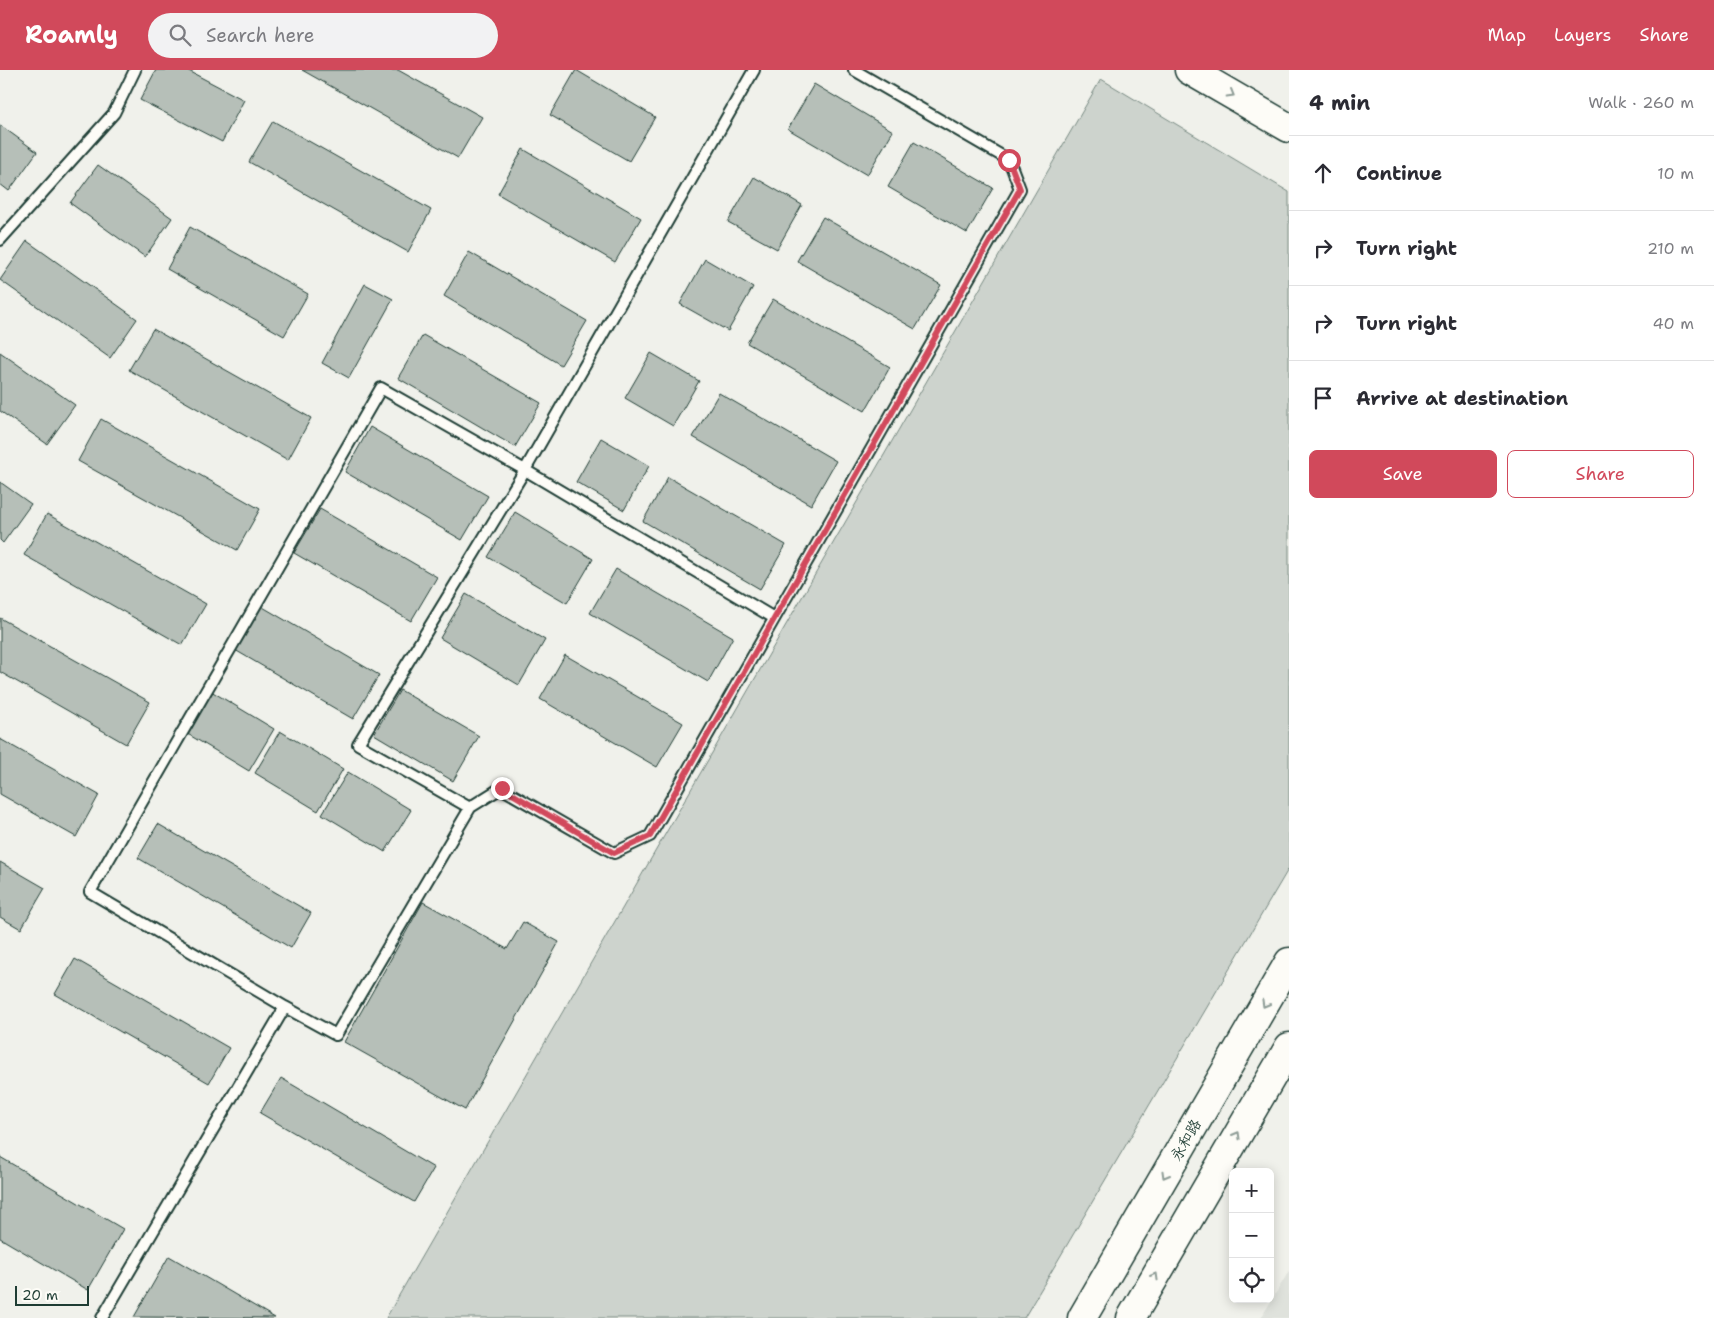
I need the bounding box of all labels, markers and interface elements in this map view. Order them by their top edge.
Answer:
search box [148,13,498,58]
text: Roamly [25,19,118,51]
icon: search [166,21,194,49]
text: Search here [206,23,315,48]
text: Map [1488,23,1526,47]
text: Layers [1554,23,1611,47]
text: Share [1639,23,1689,47]
one-way arrow [1225,88,1234,98]
text: 4 min [1309,89,1370,117]
text: Walk · 260 m [1588,92,1694,113]
route start [998,149,1021,172]
icon: ahead [1309,159,1337,187]
text: Continue [1356,161,1442,186]
text: 10 m [1657,163,1694,184]
icon: right [1309,234,1337,262]
text: Turn right [1356,236,1457,261]
text: 210 m [1647,238,1694,259]
icon: right [1309,309,1337,337]
text: Turn right [1356,311,1457,336]
text: 40 m [1652,313,1694,334]
icon: arrive [1309,384,1337,412]
text: Arrive at destination [1356,386,1568,411]
button: Save [1309,450,1497,498]
button: Share [1507,450,1694,498]
route end [491,777,514,800]
one-way arrow [1261,998,1271,1007]
street label: 永和路 [1166,1116,1206,1164]
one-way arrow [1231,1132,1241,1141]
map controls [1229,1168,1274,1303]
button: + [1229,1168,1274,1213]
one-way arrow [1162,1169,1172,1178]
button: − [1229,1213,1274,1258]
button: locate [1229,1258,1274,1303]
one-way arrow [1149,1272,1159,1281]
scale bar [15,1283,89,1306]
text: 20 m [22,1286,58,1304]

